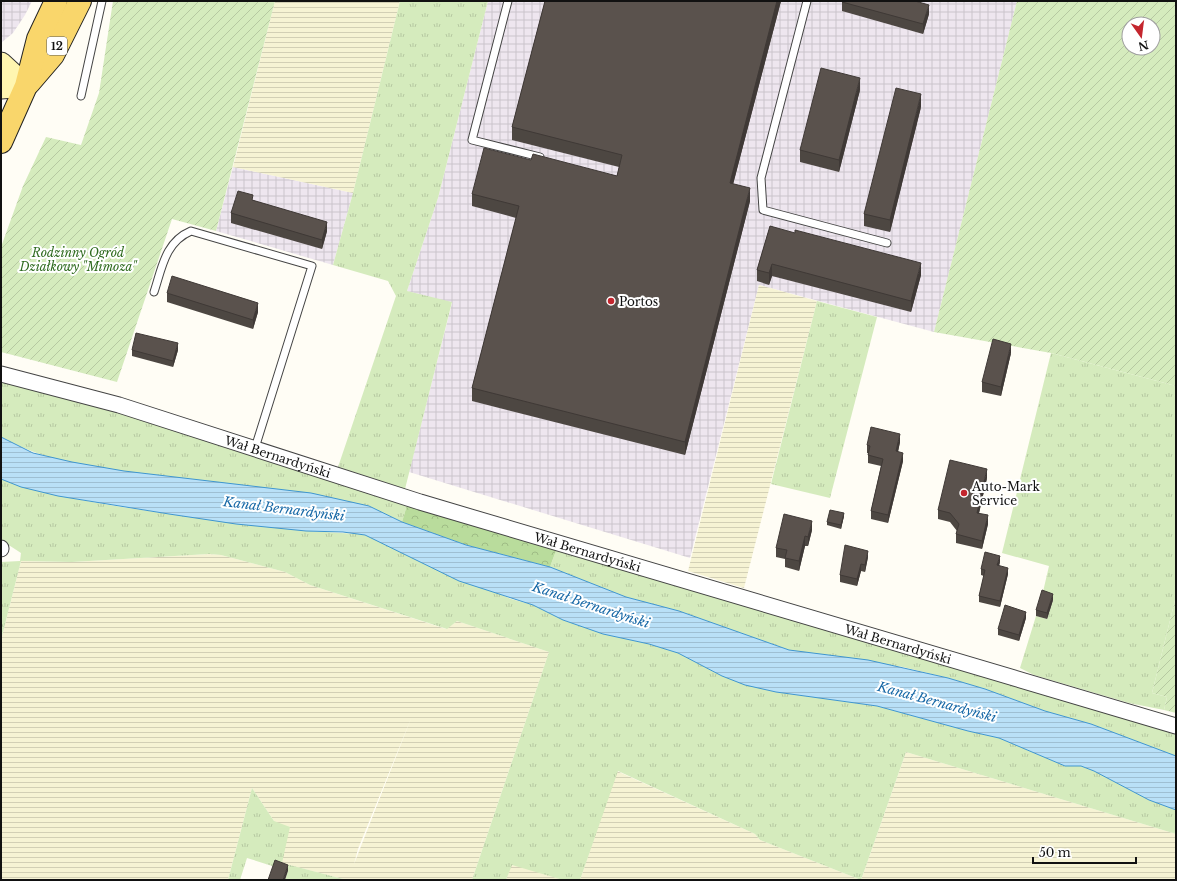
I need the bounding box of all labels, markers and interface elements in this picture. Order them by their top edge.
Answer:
north arrow [1121,16,1161,56]
road number: 12 [47,37,67,55]
text: N [1136,38,1150,54]
park label: Rodzinny Ogród Działkowy "Mimoza" [18,245,138,274]
place label: Portos [619,294,658,309]
marker: Portos [606,296,616,306]
street label: Wał Bernardyński [222,432,333,480]
place label: Auto-Mark Service [971,479,1040,508]
marker: Auto-Mark Service [959,488,969,498]
water label: Kanał Bernardyński [221,493,346,525]
street label: Wał Bernardyński [532,528,643,575]
water label: Kanał Bernardyński [529,578,652,632]
street label: Wał Bernardyński [842,621,953,667]
water label: Kanał Bernardyński [875,678,999,726]
scale bar [1033,839,1136,865]
text: 50 m [1039,845,1071,860]

